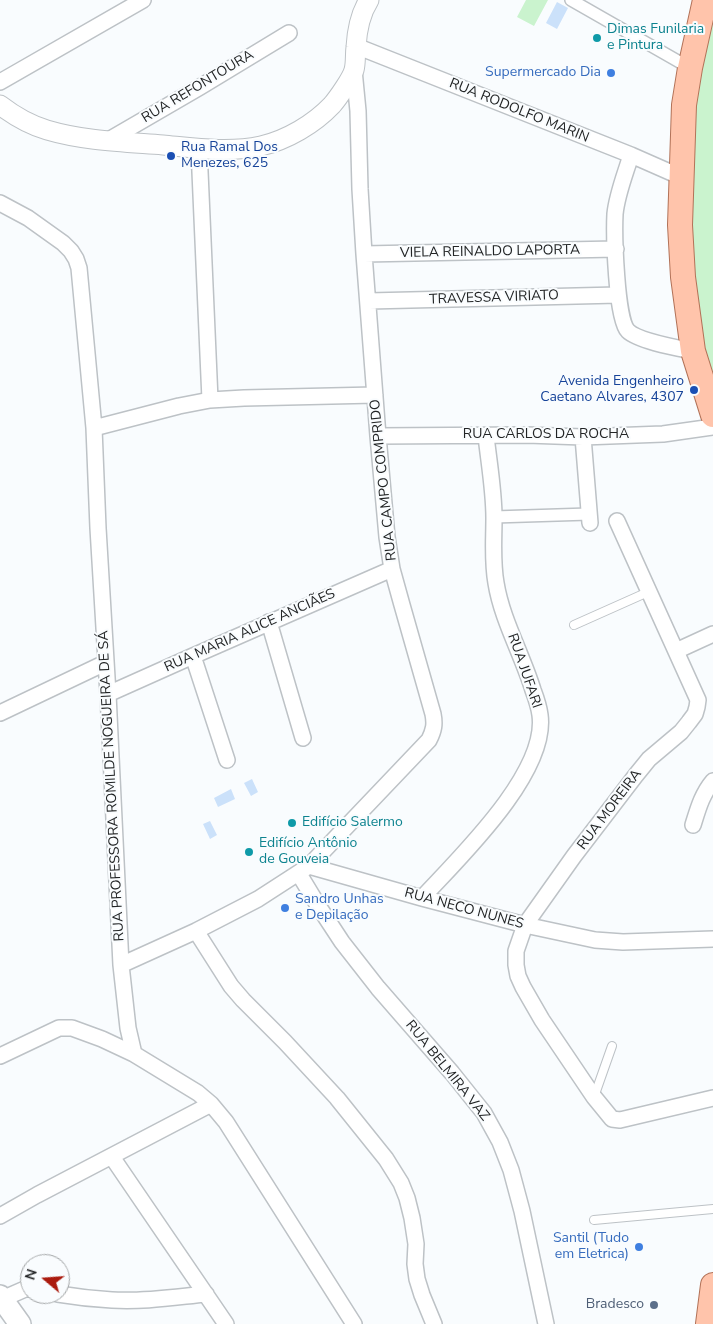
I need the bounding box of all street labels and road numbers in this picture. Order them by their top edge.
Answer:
street label: RUA REFONTOURA [139,47,257,127]
street label: RUA RODOLFO MARIN [447,75,591,147]
street label: VIELA REINALDO LAPORTA [400,242,580,262]
street label: TRAVESSA VIRIATO [429,287,559,309]
street label: RUA CAMPO COMPRIDO [367,398,401,562]
street label: RUA CARLOS DA ROCHA [463,427,629,443]
street label: RUA MARIA ALICE ANCIÃES [162,586,338,676]
street label: RUA PROFESSORA ROMILDE NOGUEIRA DE SÁ [95,630,129,942]
street label: RUA JUFARI [503,631,545,711]
street label: RUA MOREIRA [574,766,646,854]
street label: RUA NECO NUNES [403,885,525,933]
street label: RUA BELMIRA VAZ [401,1017,493,1125]

